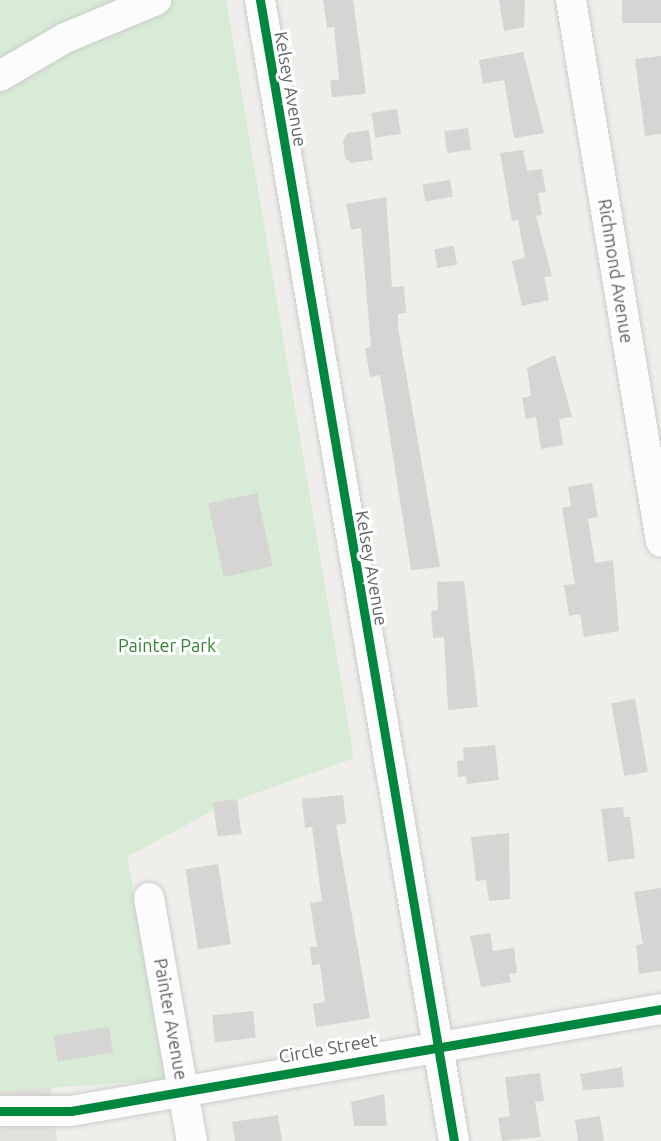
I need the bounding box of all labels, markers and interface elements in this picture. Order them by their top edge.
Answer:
street label: Kelsey Avenue [270,30,312,148]
street label: Richmond Avenue [594,197,638,345]
street label: Kelsey Avenue [351,509,393,627]
park label: Painter Park [118,634,216,656]
street label: Painter Avenue [150,957,192,1081]
street label: Circle Street [277,1029,379,1067]

